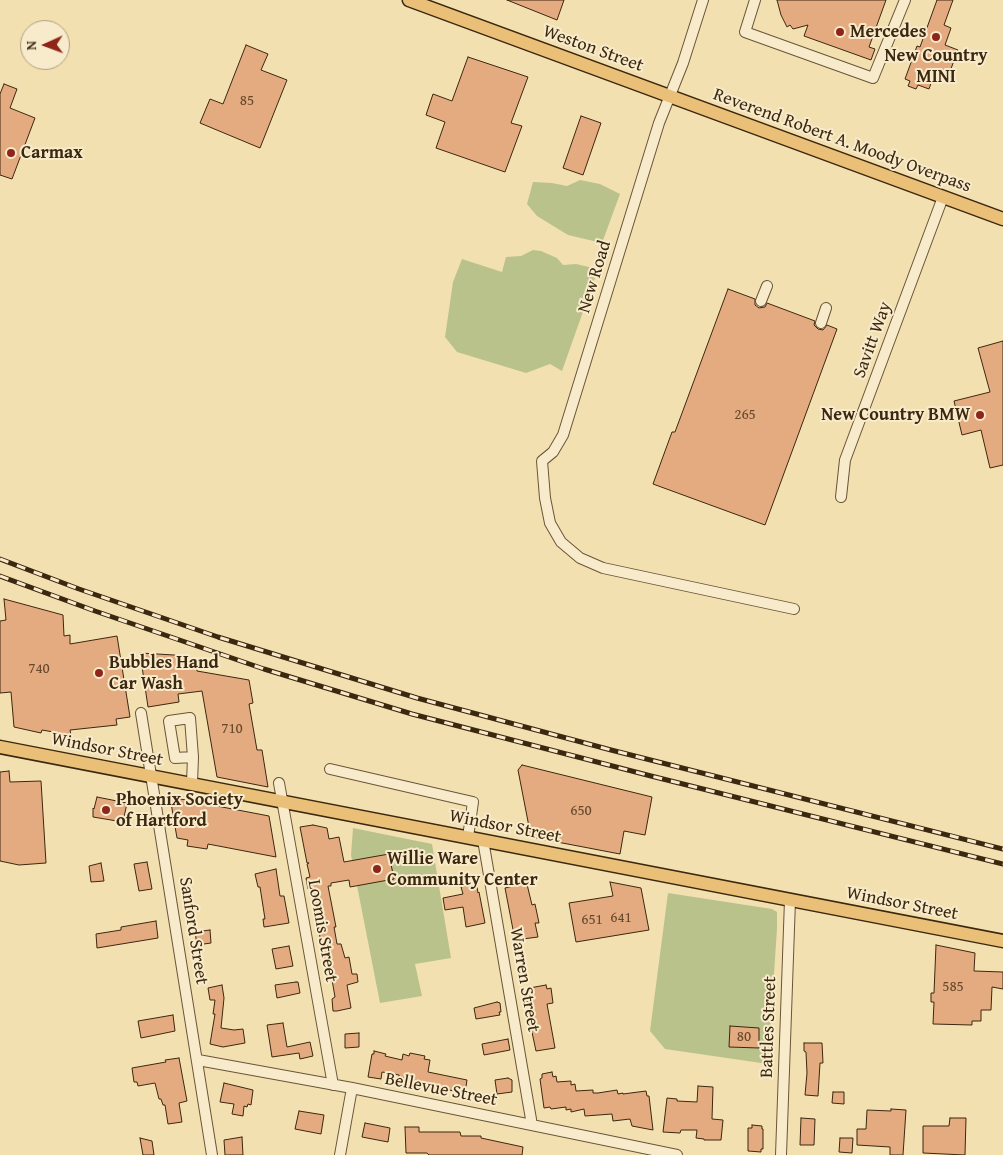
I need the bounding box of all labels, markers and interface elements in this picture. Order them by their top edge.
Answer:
north arrow [20,20,70,70]
street label: Weston Street [540,21,646,77]
place label: Mercedes [850,21,926,43]
marker: Mercedes [834,26,846,38]
marker: New Country MINI [930,31,942,43]
text: N [21,40,41,51]
place label: New Country MINI [885,45,987,88]
street label: Reverend Robert A. Moody Overpass [710,84,974,198]
house number: 85 [240,92,254,110]
place label: Carmax [21,142,83,164]
marker: Carmax [5,147,17,159]
street label: New Road [574,238,616,316]
street label: Savitt Way [849,299,897,381]
place label: New Country BMW [821,404,970,426]
house number: 265 [734,406,756,424]
marker: New Country BMW [974,409,986,421]
place label: Bubbles Hand Car Wash [109,652,219,694]
house number: 740 [28,660,50,678]
marker: Bubbles Hand Car Wash [93,667,105,679]
house number: 710 [221,720,243,738]
street label: Windsor Street [49,729,165,771]
place label: Phoenix Society of Hartford [116,789,243,832]
house number: 650 [570,802,592,820]
marker: Phoenix Society of Hartford [100,804,112,816]
street label: Windsor Street [447,806,563,848]
place label: Willie Ware Community Center [387,848,538,891]
marker: Willie Ware Community Center [371,863,383,875]
street label: Sanford Street [174,876,212,986]
street label: Loomis Street [302,878,342,984]
street label: Windsor Street [844,883,960,925]
house number: 641 [610,909,632,927]
house number: 651 [581,911,603,929]
street label: Warren Street [504,926,544,1034]
street label: Battles Street [756,976,782,1078]
house number: 585 [942,978,964,996]
house number: 80 [737,1028,751,1046]
street label: Bellevue Street [383,1069,499,1111]

